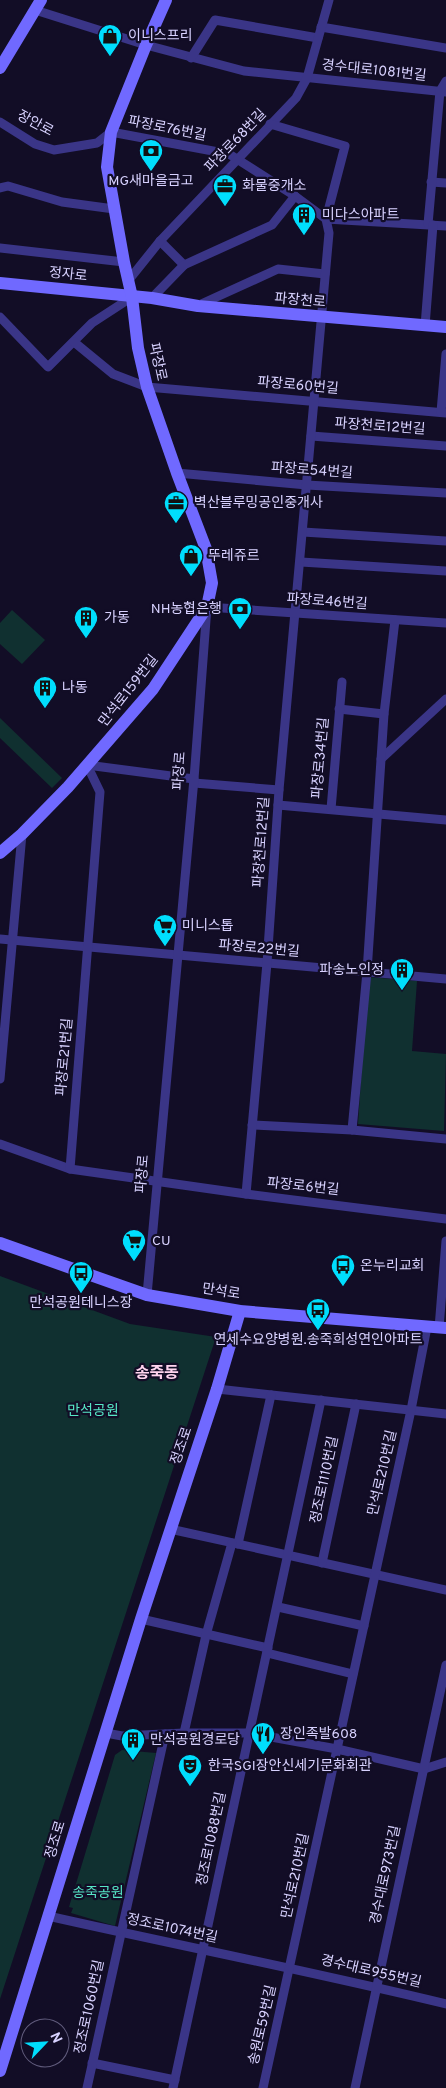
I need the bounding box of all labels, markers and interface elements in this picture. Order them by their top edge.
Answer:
shop icon: 이니스프리 [97,23,123,57]
place label: 이니스프리 [128,28,192,45]
street label: 경수대로1081번길 [321,57,427,85]
street label: 파장로68번길 [202,106,270,176]
street label: 장안로 [14,107,56,141]
street label: 파장로76번길 [126,113,208,145]
bank icon: MG새마을금고 [138,138,164,172]
place label: MG새마을금고 [108,173,194,190]
office icon: 화물중개소 [212,173,238,207]
place label: 화물중개소 [242,178,307,195]
building icon: 미다스아파트 [291,202,317,236]
place label: 미다스아파트 [322,207,399,224]
street label: 정자로 [48,265,88,285]
street label: 파장천로 [274,289,327,312]
street label: 파장로 [145,341,169,383]
street label: 파장로60번길 [257,374,339,398]
street label: 파장천로12번길 [334,414,426,439]
street label: 파장로54번길 [270,460,354,482]
office icon: 벽산블루밍공인중개사 [163,490,189,524]
place label: 벽산블루밍공인중개사 [194,495,323,512]
shop icon: 뚜레쥬르 [178,543,204,577]
place label: 뚜레쥬르 [208,548,260,565]
street label: 파장로46번길 [286,591,368,613]
bank icon: NH농협은행 [227,596,253,630]
place label: NH농협은행 [151,601,222,618]
building icon: 가동 [73,605,99,639]
place label: 가동 [104,610,130,627]
street label: 만석로159번길 [96,652,162,730]
building icon: 나동 [32,675,58,709]
place label: 나동 [62,680,88,697]
street label: 파장로34번길 [309,717,333,799]
street label: 파장로 [170,751,190,791]
street label: 파장천로12번길 [249,796,274,888]
supermarket icon: 미니스톱 [152,913,178,947]
place label: 미니스톱 [182,918,234,935]
street label: 파장로22번길 [218,937,300,961]
building icon: 파송노인정 [389,957,415,991]
place label: 파송노인정 [320,962,384,979]
street label: 파장로21번길 [53,1017,77,1097]
street label: 파장로 [133,1154,153,1194]
street label: 파장로6번길 [266,1175,340,1199]
supermarket icon: CU [121,1228,147,1262]
place label: CU [152,1233,171,1250]
bus stop icon: 온누리교회 [330,1253,356,1287]
place label: 온누리교회 [360,1258,424,1275]
bus stop icon: 만석공원테니스장 [68,1260,94,1294]
street label: 만석로 [201,1281,242,1303]
place label: 만석공원테니스장 [29,1295,133,1312]
bus stop icon: 연세수요양병원.송죽희성연인아파트 [305,1297,331,1331]
place label: 연세수요양병원.송죽희성연인아파트 [213,1332,423,1349]
district label: 송죽동 [135,1364,179,1384]
park label: 만석공원 [67,1403,119,1420]
street label: 정조로 [168,1425,196,1467]
street label: 만석로210번길 [365,1429,401,1517]
street label: 정조로1110번길 [307,1435,343,1525]
restaurant icon: 장인족발608 [250,1721,276,1755]
place label: 장인족발608 [280,1726,357,1743]
building icon: 만석공원경로당 [120,1727,146,1761]
place label: 만석공원경로당 [150,1732,240,1749]
theatre icon: 한국SGI장안신세기문화회관 [177,1753,203,1787]
place label: 한국SGI장안신세기문화회관 [208,1758,372,1775]
street label: 정조로1088번길 [194,1790,230,1888]
street label: 정조로 [42,1819,70,1861]
street label: 경수대로973번길 [367,1824,405,1926]
street label: 만석로210번길 [279,1832,313,1920]
park label: 송죽공원 [72,1885,124,1902]
street label: 정조로1074번길 [125,1911,219,1947]
street label: 경수대로955번길 [319,1952,423,1992]
street label: 정조로1060번길 [72,1958,108,2056]
street label: 송원로59번길 [246,1983,280,2067]
north arrow [20,2018,70,2068]
text: N [46,2030,65,2046]

